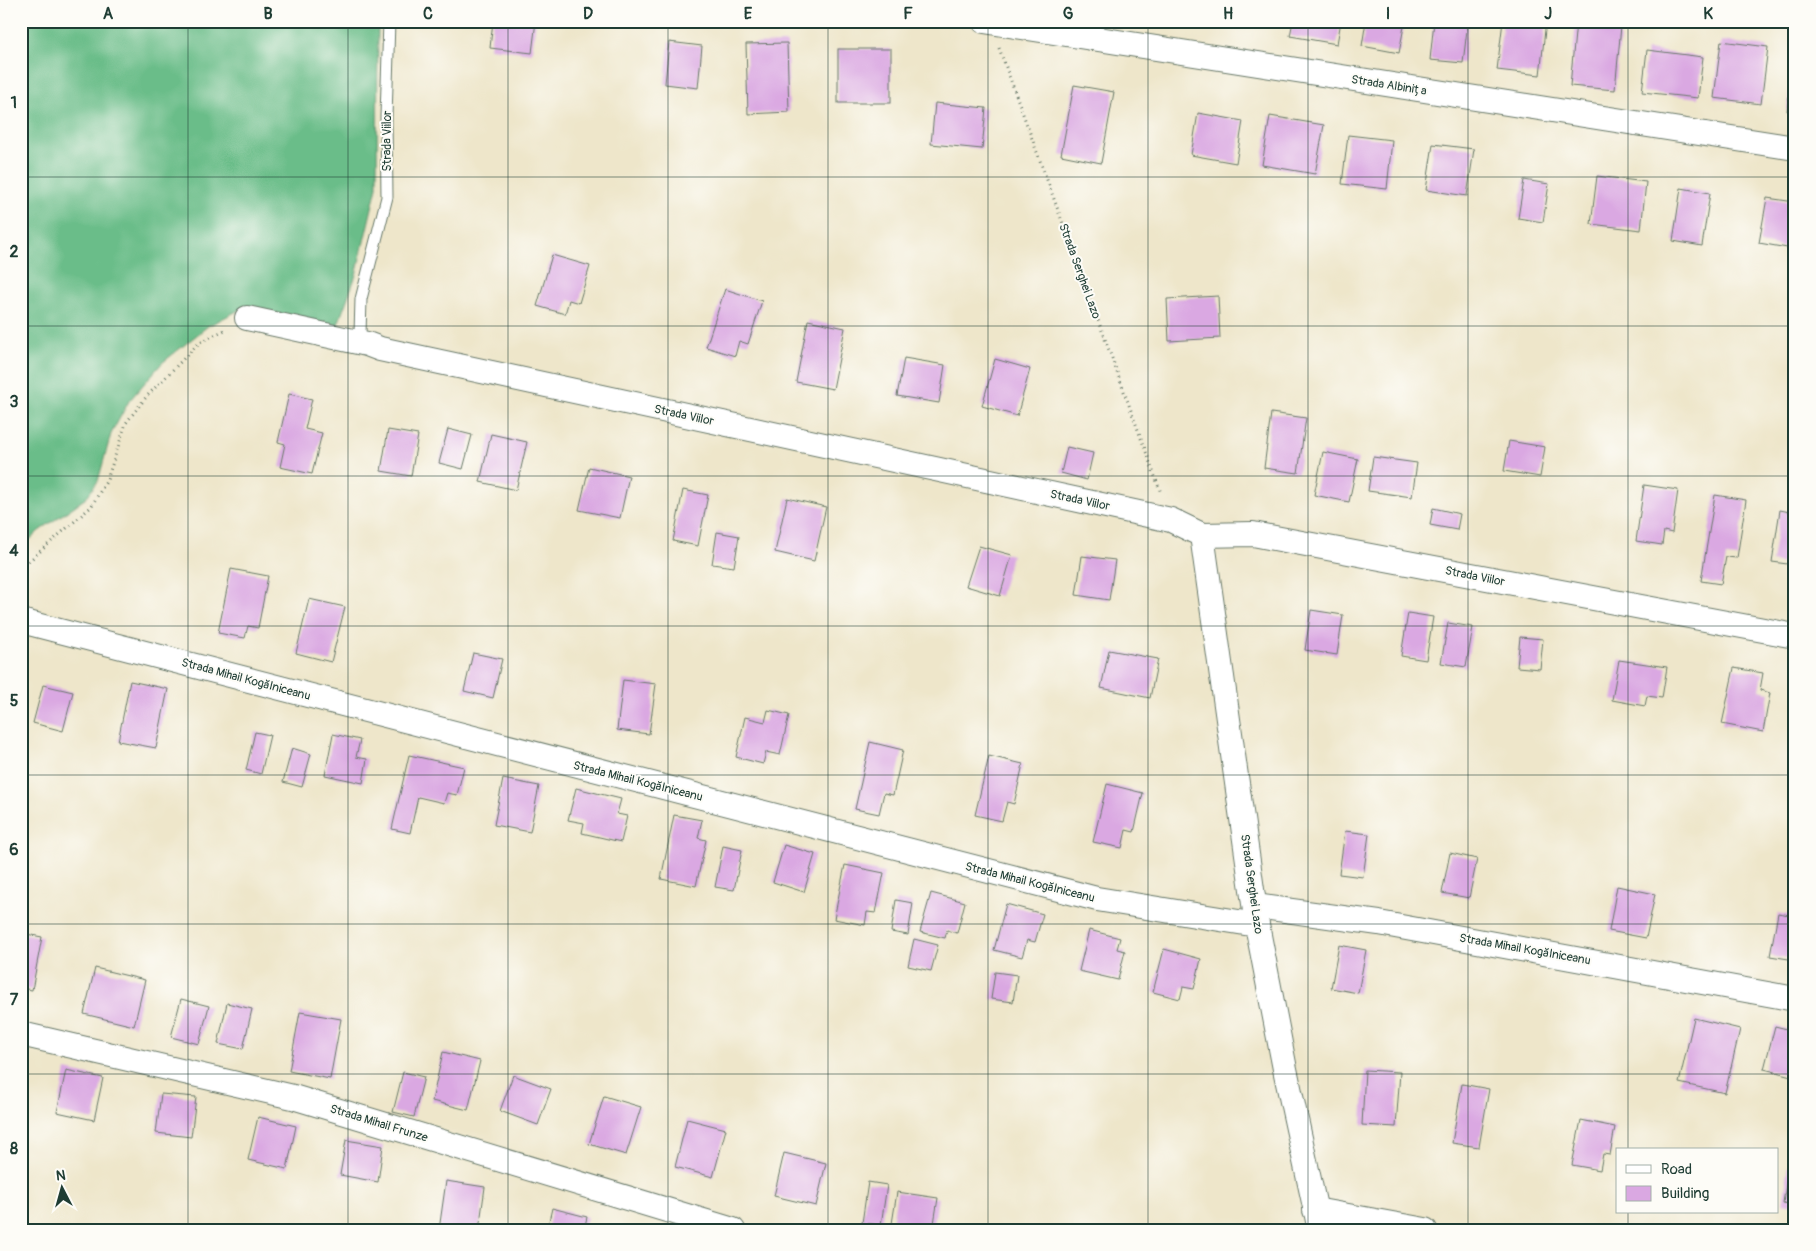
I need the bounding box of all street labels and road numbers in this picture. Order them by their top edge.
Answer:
street label: Strada Albinița [1350,72,1428,99]
street label: Strada Viilor [380,110,395,171]
street label: Strada Serghei Lazo [1055,221,1104,321]
street label: Strada Viilor [653,402,716,429]
street label: Strada Viilor [1049,487,1112,514]
street label: Strada Viilor [1444,563,1507,590]
street label: Strada Mihail Kogălniceanu [180,655,312,704]
street label: Strada Mihail Kogălniceanu [571,758,704,805]
street label: Strada Serghei Lazo [1237,833,1266,935]
street label: Strada Mihail Kogălniceanu [963,859,1096,906]
street label: Strada Mihail Kogălniceanu [1458,931,1592,968]
street label: Strada Mihail Frunze [328,1101,430,1146]

